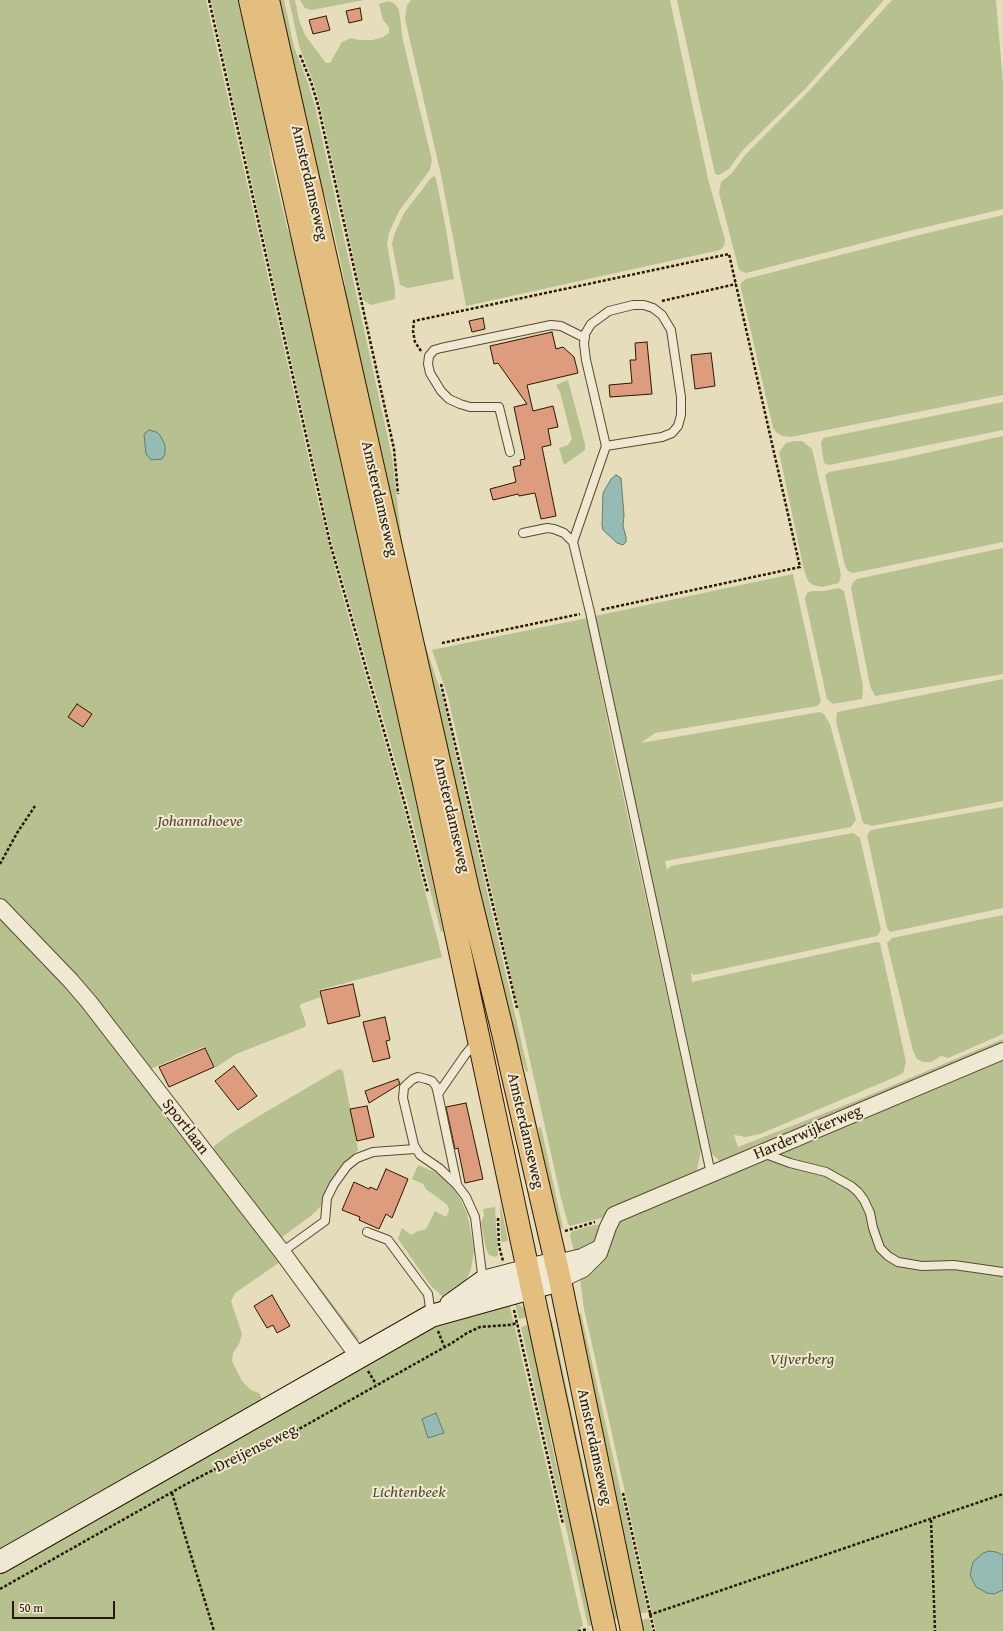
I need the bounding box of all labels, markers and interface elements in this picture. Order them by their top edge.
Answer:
street label: Amsterdamseweg [286,123,332,243]
street label: Amsterdamseweg [356,439,402,559]
street label: Amsterdamseweg [428,755,474,875]
park label: Johannahoeve [157,812,243,832]
street label: Amsterdamseweg [502,1071,548,1191]
street label: Sportlaan [157,1095,213,1159]
street label: Harderwijkerweg [751,1102,865,1164]
park label: Vijverberg [770,1350,834,1370]
street label: Amsterdamseweg [572,1387,616,1507]
street label: Dreijenseweg [212,1421,300,1477]
park label: Lichtenbeek [372,1483,446,1503]
scale bar [14,1593,117,1619]
text: 50 m [19,1599,43,1616]

